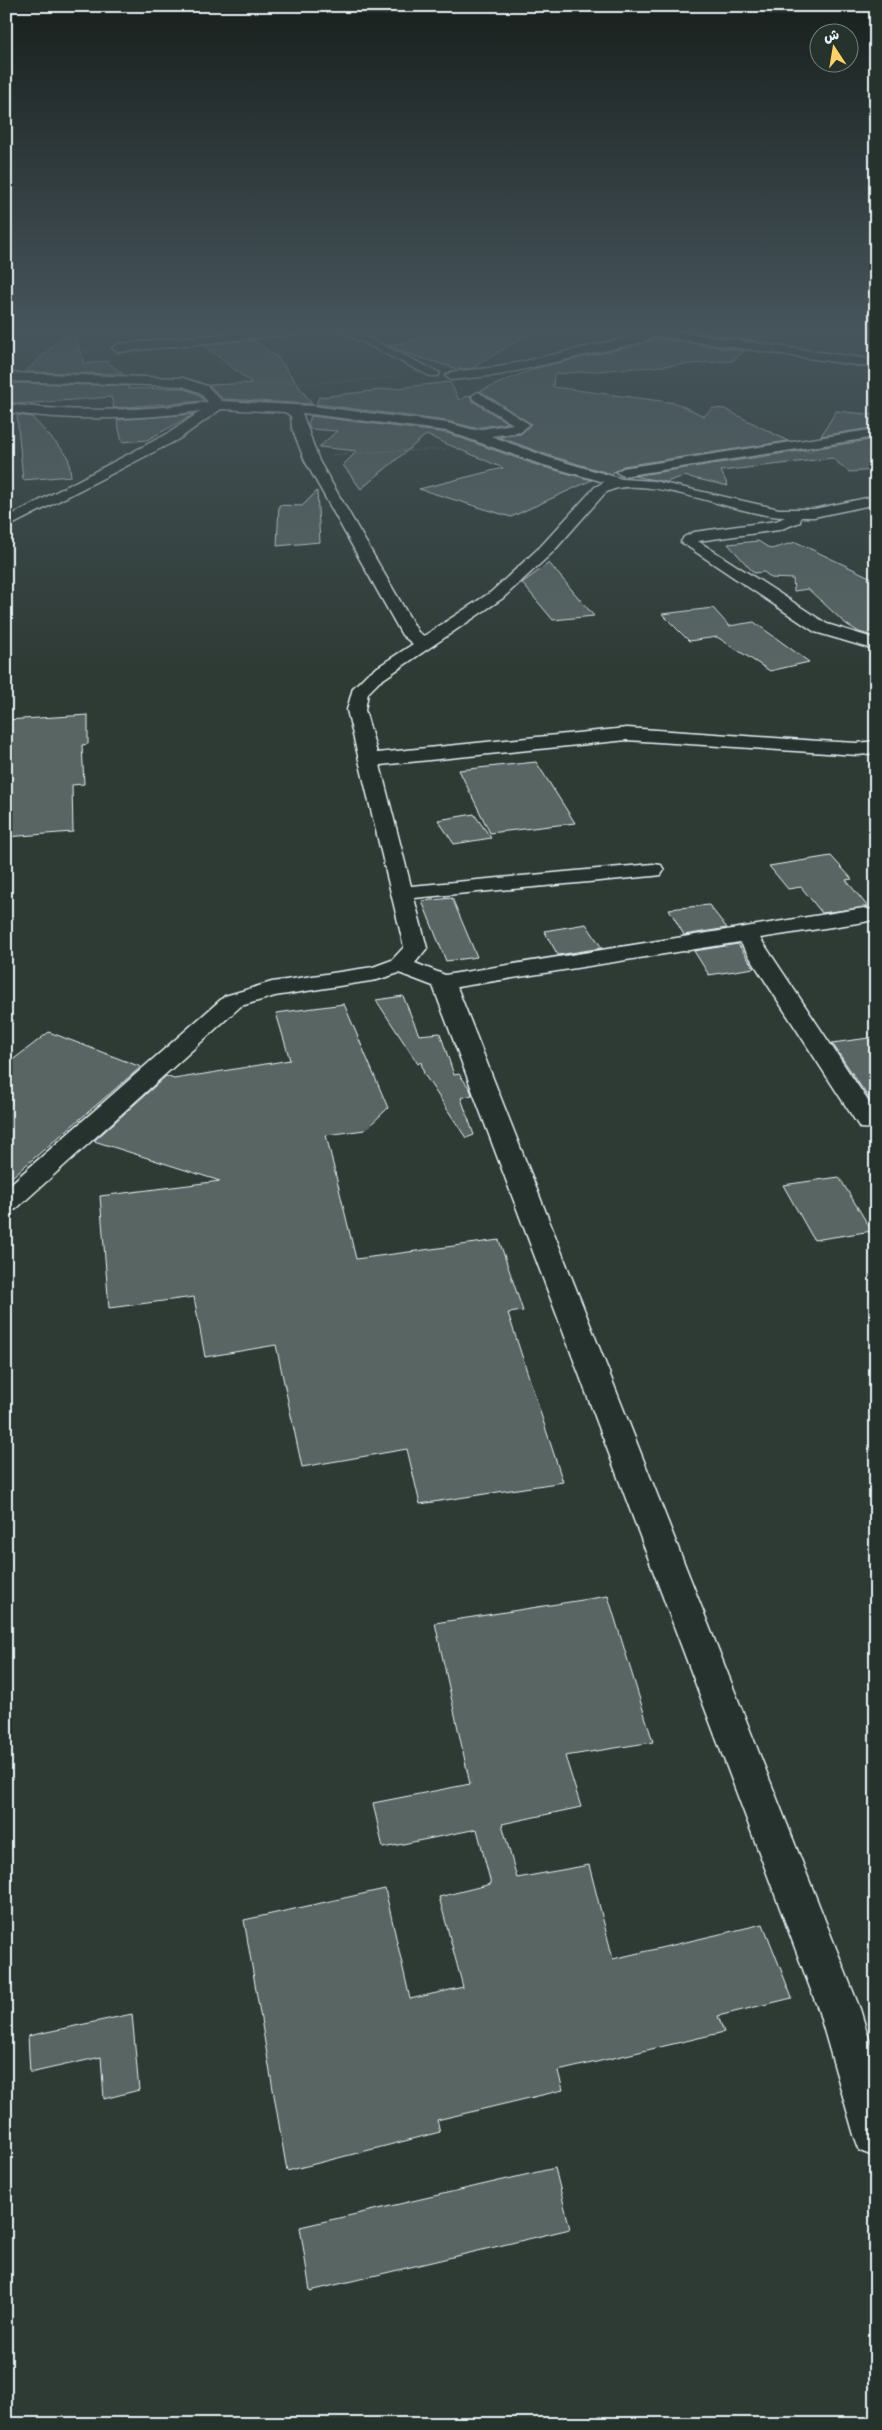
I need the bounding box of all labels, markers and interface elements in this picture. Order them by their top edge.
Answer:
north arrow [810,22,860,72]
text: ش [821,23,841,47]

